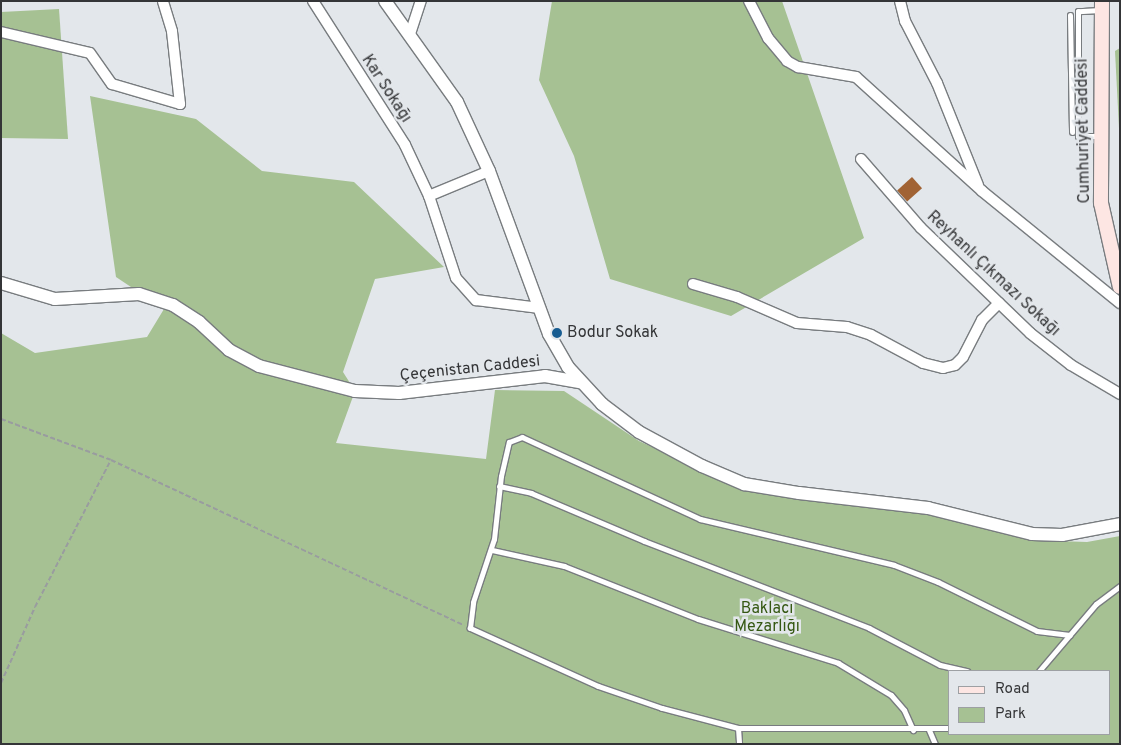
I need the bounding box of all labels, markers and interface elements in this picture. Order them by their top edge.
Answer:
street label: Kar Sokağı [357,51,415,127]
street label: Cumhuriyet Caddesi [1073,58,1095,204]
street label: Reyhanlı Çıkmazı Sokağı [923,207,1063,341]
place label: Bodur Sokak [567,323,658,343]
marker: Bodur Sokak [551,327,563,339]
street label: Çeçenistan Caddesi [399,352,541,386]
park label: Baklacı Mezarlığı [734,599,800,637]
legend [948,670,1111,735]
text: Road [995,680,1030,699]
text: Park [995,705,1026,724]

